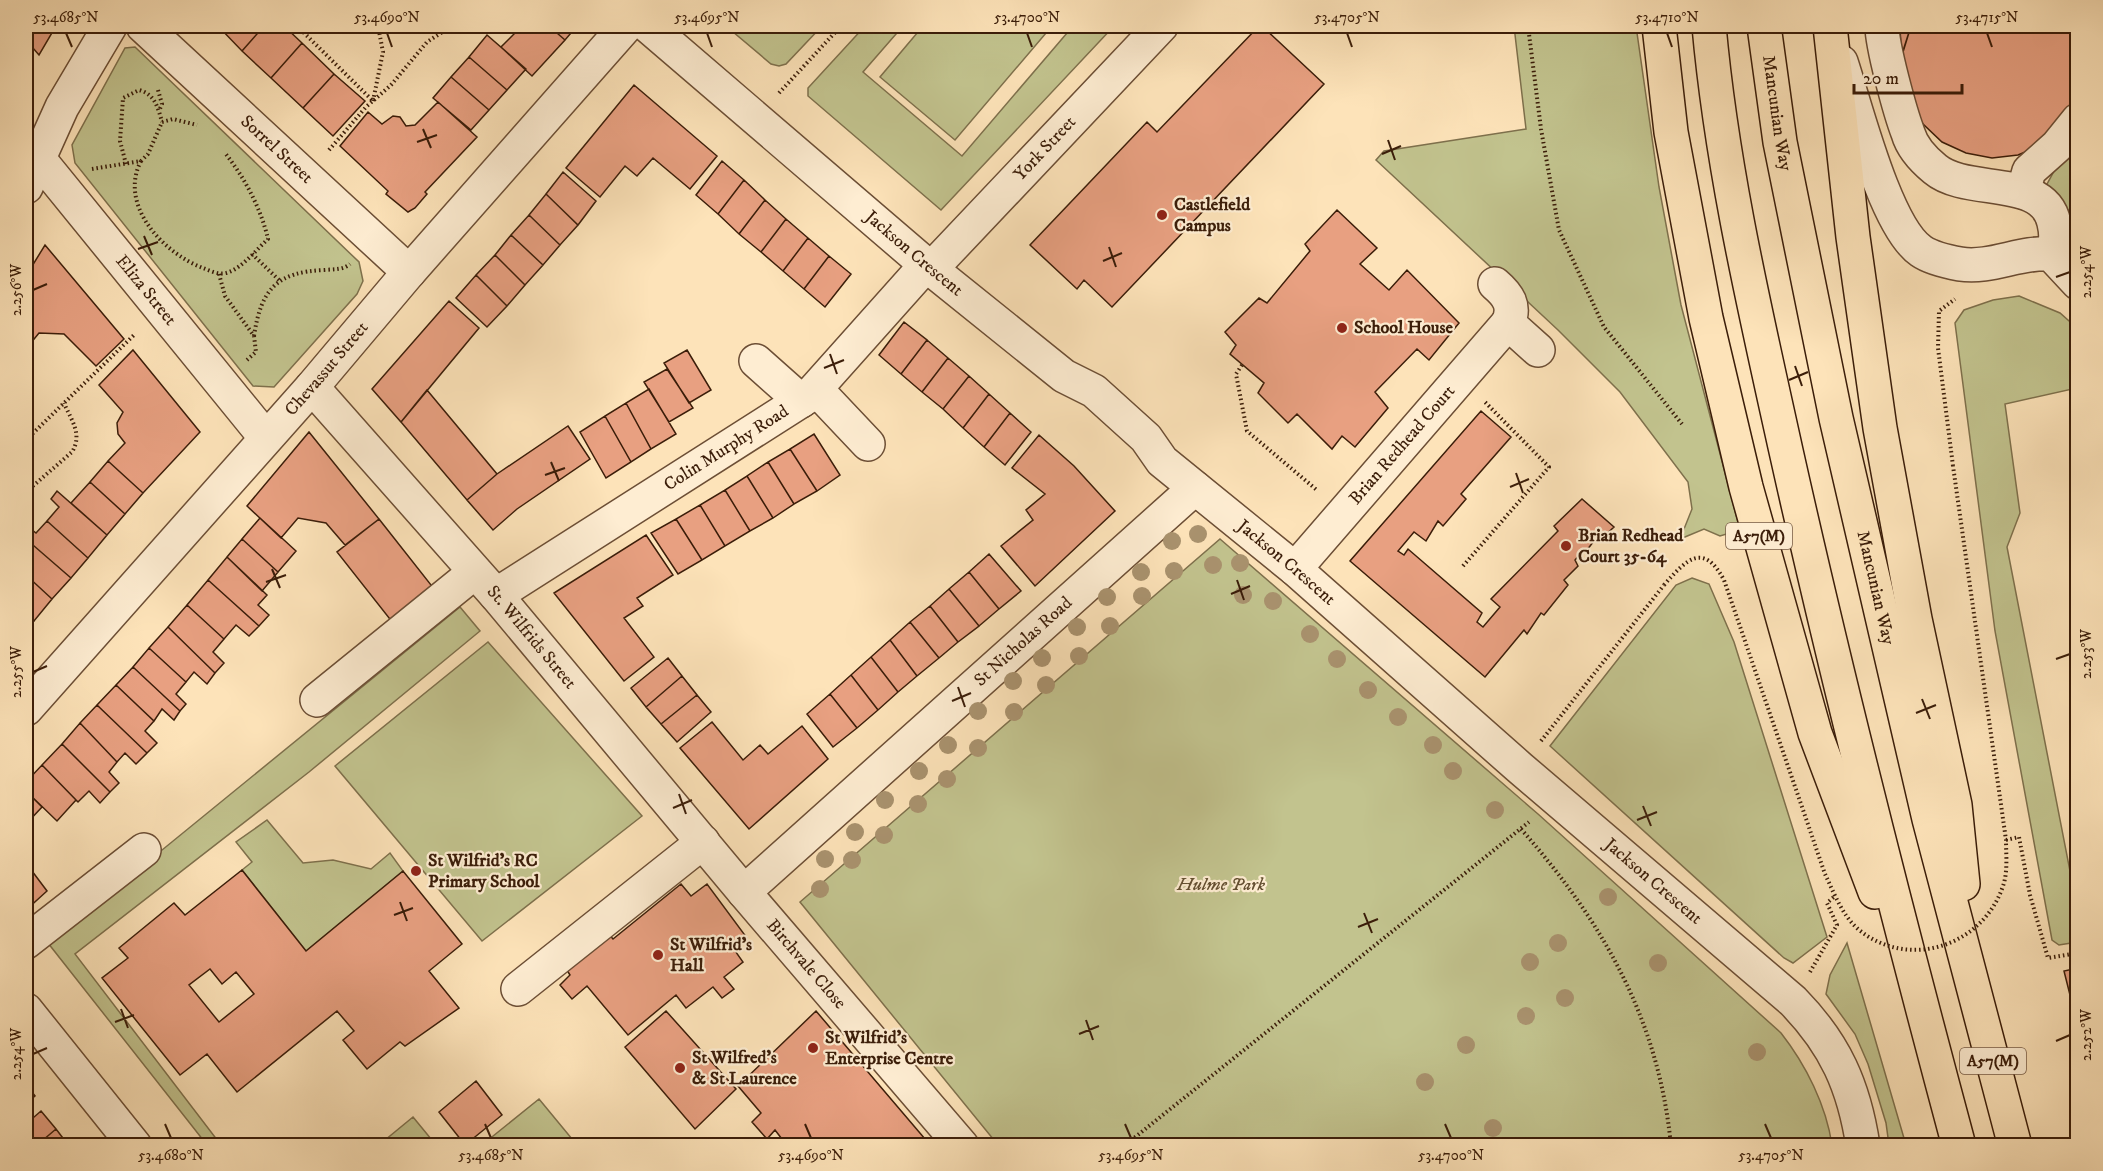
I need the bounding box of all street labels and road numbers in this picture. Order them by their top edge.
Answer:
street label: Mancunian Way [1757,54,1797,173]
street label: Sorrel Street [236,111,318,189]
street label: York Street [1009,111,1081,185]
street label: Jackson Crescent [859,205,968,301]
street label: Eliza Street [111,251,181,330]
street label: Chevassut Street [280,317,373,421]
street label: Brian Redhead Court [1345,380,1460,509]
street label: Colin Murphy Road [660,400,793,496]
street label: Jackson Crescent [1231,514,1340,611]
road number: A57(M) [1726,523,1792,549]
street label: Mancunian Way [1852,529,1899,647]
street label: St. Wilfrids Street [482,581,581,694]
street label: St Nicholas Road [970,592,1077,691]
street label: Jackson Crescent [1598,832,1707,930]
street label: Birchvale Close [761,915,851,1014]
road number: A57(M) [1960,1048,2026,1074]

